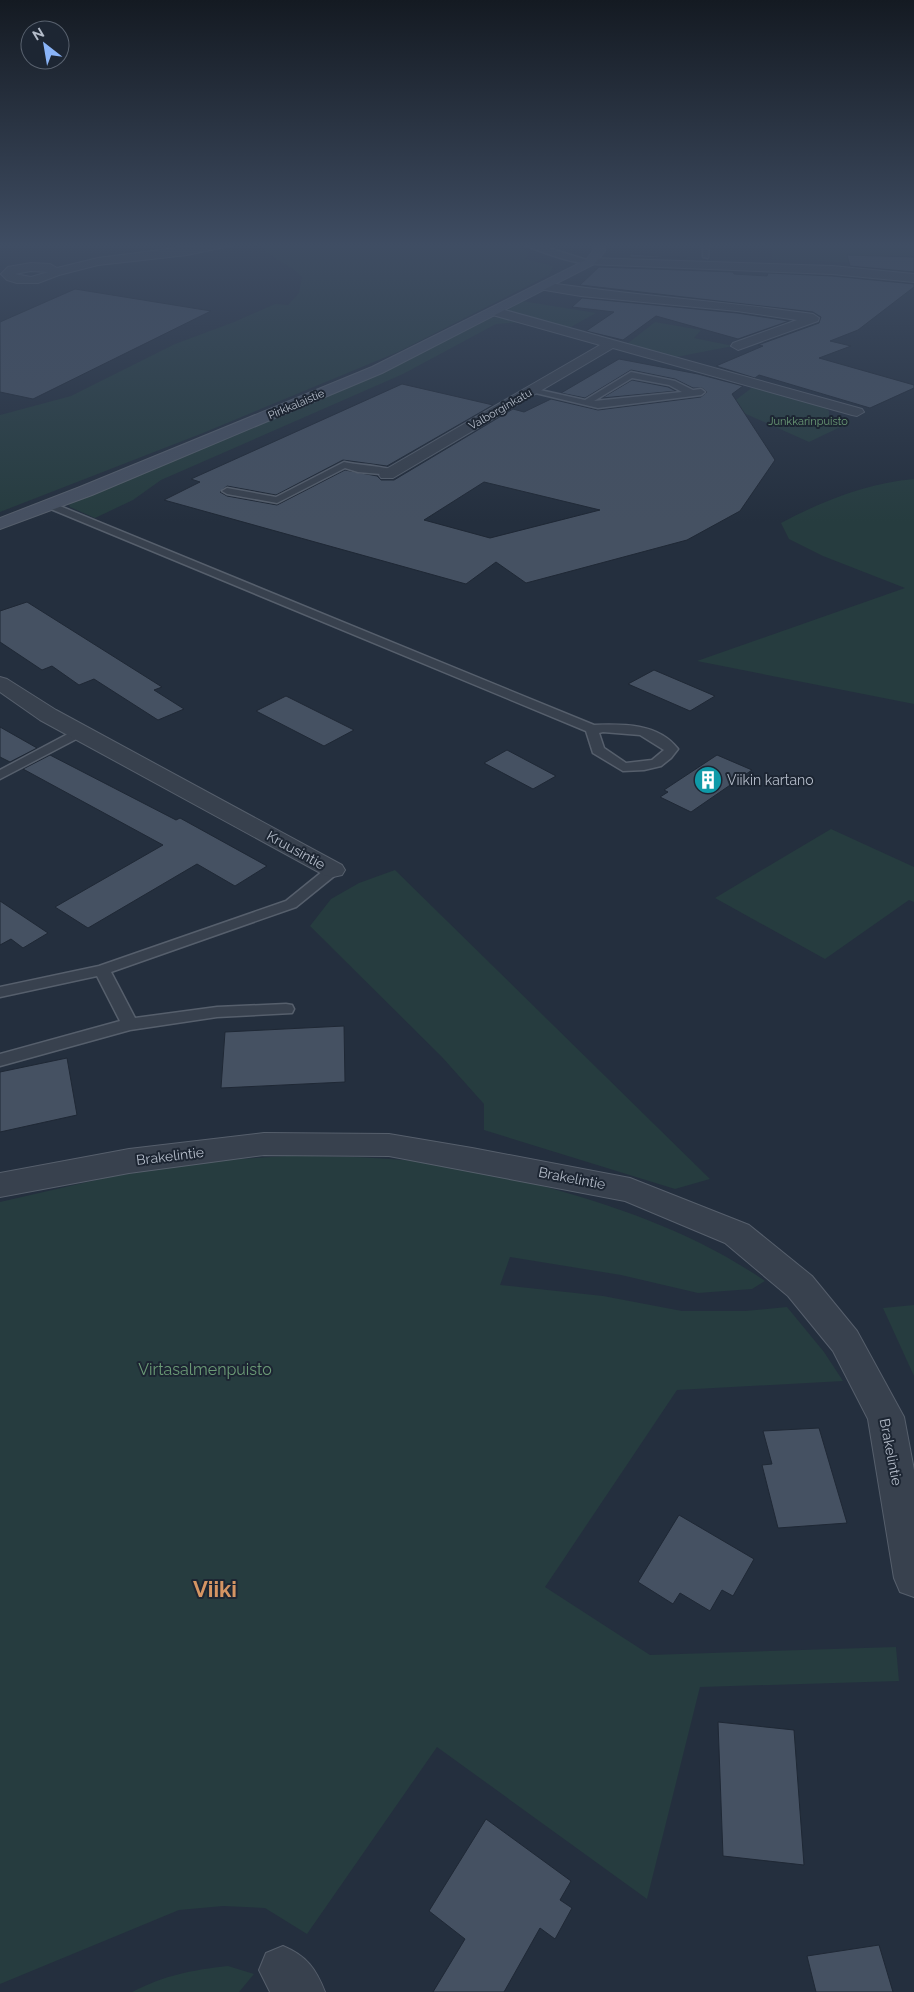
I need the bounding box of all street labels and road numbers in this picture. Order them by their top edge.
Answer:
street label: Valborginkatu [466,386,534,433]
street label: Pirkkalaistie [266,387,327,422]
street label: Kruusintie [264,827,328,873]
street label: Brakelintie [135,1144,205,1168]
street label: Brakelintie [537,1164,607,1192]
street label: Brakelintie [877,1417,905,1487]

